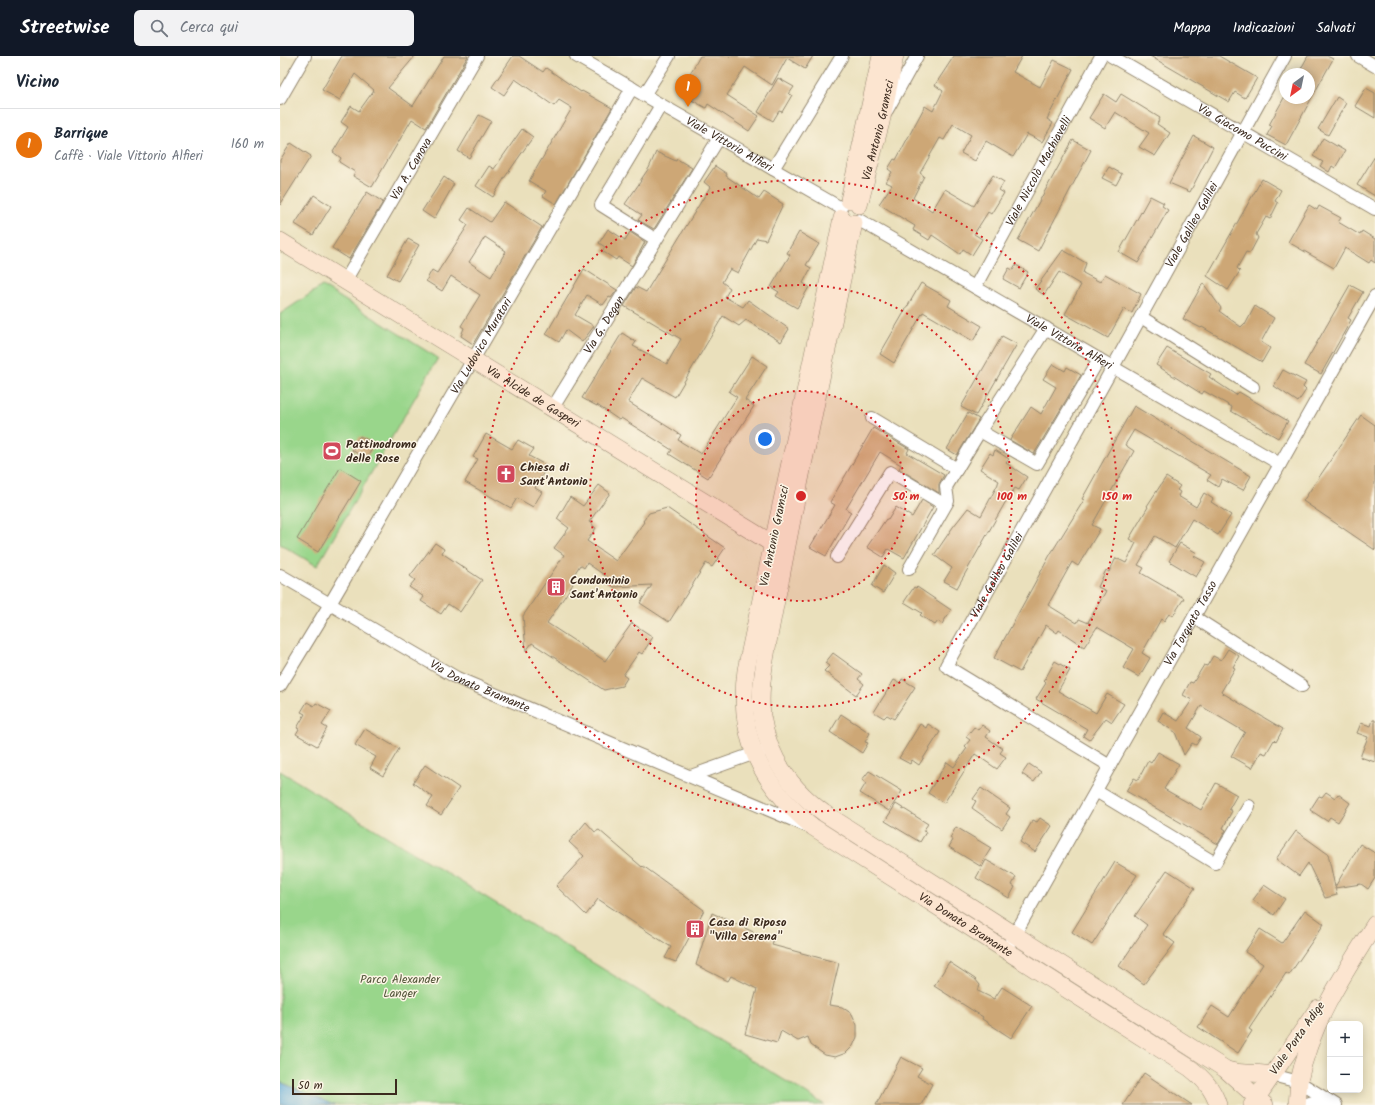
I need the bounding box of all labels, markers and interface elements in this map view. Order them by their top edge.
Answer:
search box [134,10,414,46]
text: Streetwise [20,13,110,43]
text: Cerca qui [180,16,238,40]
icon: search [148,17,170,39]
text: Mappa [1173,17,1211,39]
text: Indicazioni [1233,17,1294,39]
text: Salvati [1316,17,1355,39]
north arrow [1279,68,1315,104]
text: Vicino [16,69,59,96]
pin: 1 [675,74,701,107]
street label: Via Antonio Gramsci [857,77,900,183]
street label: Via Giacomo Puccini [1194,99,1292,167]
street label: Viale Vittorio Alfieri [682,112,778,178]
street label: Viale Niccolò Machiavelli [1001,112,1077,230]
text: Barrique [54,122,108,146]
text: 1 [27,134,31,155]
text: 160 m [231,134,264,155]
street label: Via A. Canova [385,134,437,204]
text: Caffè · Viale Vittorio Alfieri [54,146,203,167]
street label: Viale Galileo Galilei [1161,178,1224,271]
street label: Via G. Degan [579,292,630,358]
street label: Via Ludovico Muratori [446,293,518,398]
street label: Viale Vittorio Alfieri [1022,309,1117,376]
street label: Via Alcide de Gasperi [482,361,584,434]
your location [755,429,775,449]
place label: Pattinodromo delle Rose [346,435,417,468]
sports icon: Pattinodromo delle Rose [321,440,343,462]
place label: Chiesa di Sant'Antonio [520,458,588,491]
church icon: Chiesa di Sant'Antonio [495,463,517,485]
street label: Via Antonio Gramsci [755,483,795,588]
text: 50 m [892,487,920,506]
text: 100 m [997,487,1027,506]
text: 150 m [1102,487,1132,506]
centre of rings [794,489,808,503]
street label: Viale Galileo Galilei [966,528,1029,622]
place label: Condominio Sant'Antonio [570,571,638,604]
building icon: Condominio Sant'Antonio [545,576,567,598]
street label: Via Torquato Tasso [1159,577,1223,670]
street label: Via Donato Bramante [426,655,533,718]
street label: Via Donato Bramante [915,888,1017,963]
place label: Casa di Riposo "Villa Serena" [709,913,787,946]
building icon: Casa di Riposo "Villa Serena" [684,918,706,940]
park label: Parco Alexander Langer [360,970,441,1003]
street label: Viale Porta Adige [1265,997,1330,1079]
map controls [1327,1021,1363,1093]
button: + [1327,1021,1363,1057]
button: − [1327,1057,1363,1093]
scale bar [292,1077,397,1096]
text: 50 m [298,1077,323,1095]

